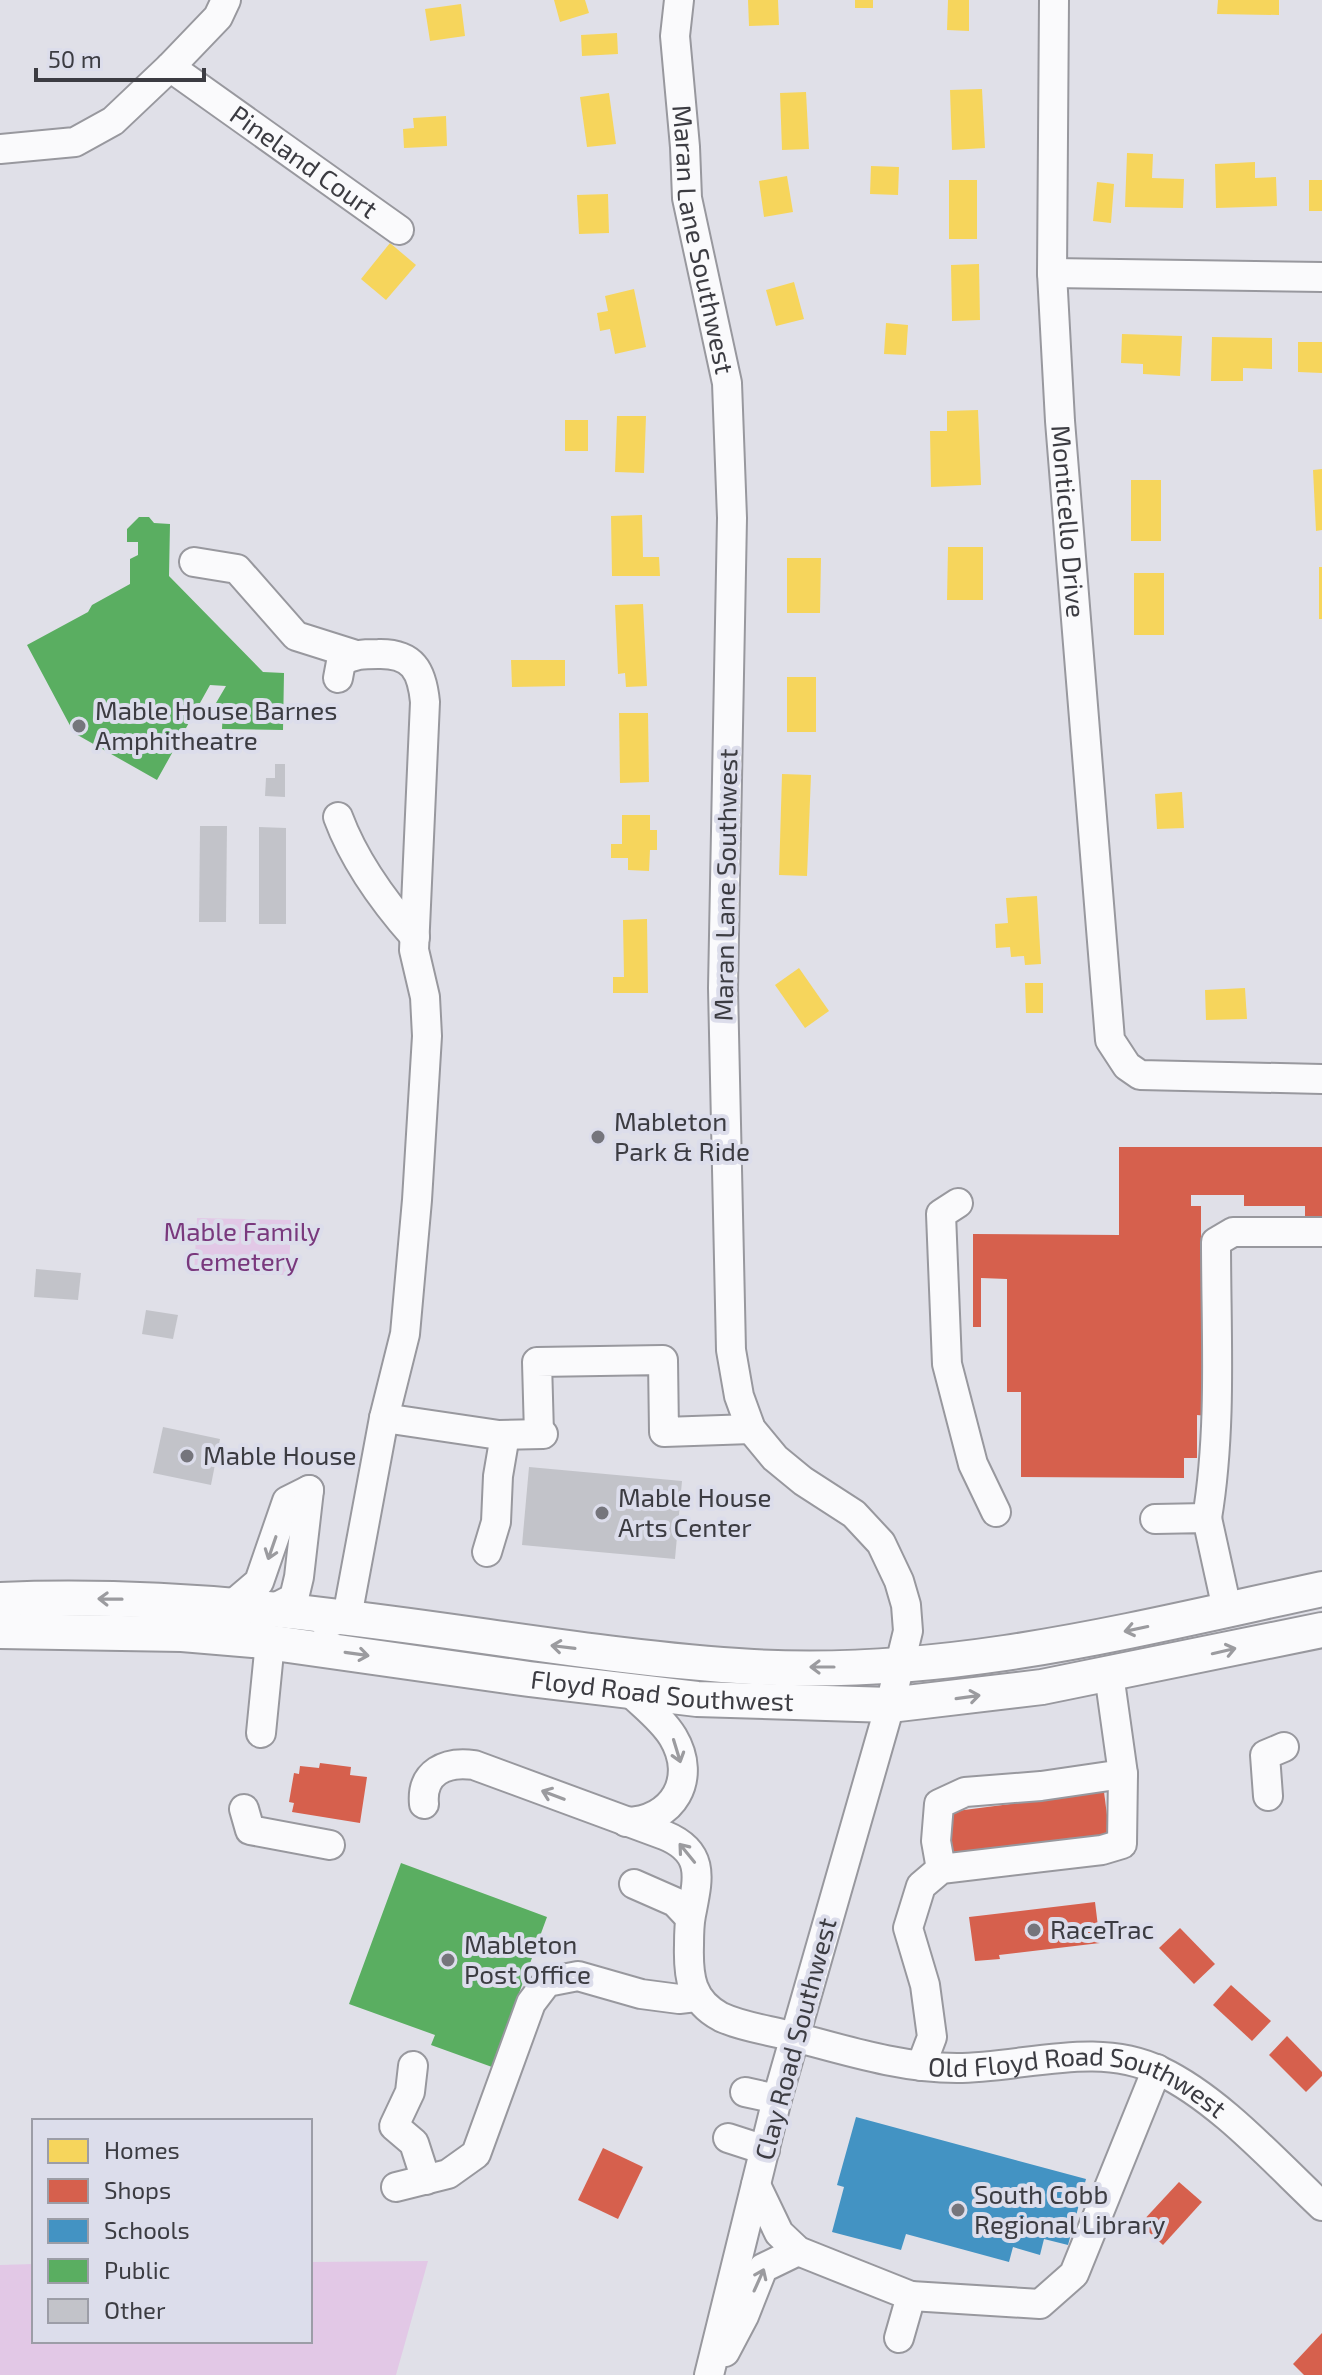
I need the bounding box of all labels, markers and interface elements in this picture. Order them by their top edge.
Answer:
scale bar [36,32,204,82]
text: 50 m [48,44,102,73]
street label: Pineland Court [225,98,384,224]
street label: Maran Lane Southwest [667,103,742,377]
street label: Monticello Drive [1046,424,1093,619]
place label: Mable House Barnes Amphitheatre [95,694,337,755]
marker: Mable House Barnes Amphitheatre [70,717,88,735]
street label: Maran Lane Southwest [707,748,742,1022]
place label: Mableton Park & Ride [614,1105,750,1166]
marker: Mableton Park & Ride [589,1128,607,1146]
park label: Mable Family Cemetery [163,1215,321,1276]
place label: Mable House [203,1439,357,1470]
marker: Mable House [178,1447,196,1465]
place label: Mable House Arts Center [618,1481,772,1542]
marker: Mable House Arts Center [593,1504,611,1522]
one-way arrow [264,1534,279,1560]
one-way arrow [97,1591,124,1606]
one-way arrow [1124,1622,1150,1637]
one-way arrow [551,1639,576,1654]
one-way arrow [1210,1643,1236,1658]
one-way arrow [343,1647,369,1662]
one-way arrow [809,1659,836,1675]
street label: Floyd Road Southwest [529,1662,794,1716]
one-way arrow [955,1689,980,1704]
one-way arrow [670,1737,685,1763]
one-way arrow [541,1787,565,1801]
one-way arrow [678,1843,695,1864]
place label: RaceTrac [1050,1913,1154,1944]
street label: Clay Road Southwest [747,1914,842,2163]
marker: RaceTrac [1025,1921,1043,1939]
place label: Mableton Post Office [464,1928,591,1989]
marker: Mableton Post Office [439,1951,457,1969]
street label: Old Floyd Road Southwest [927,2039,1233,2124]
legend [32,2119,312,2343]
text: Homes [104,2135,180,2164]
text: Shops [104,2175,171,2204]
place label: South Cobb Regional Library [974,2178,1166,2239]
marker: South Cobb Regional Library [949,2201,967,2219]
text: Schools [104,2215,190,2244]
text: Public [104,2255,170,2284]
one-way arrow [752,2268,767,2292]
text: Other [104,2295,166,2324]

